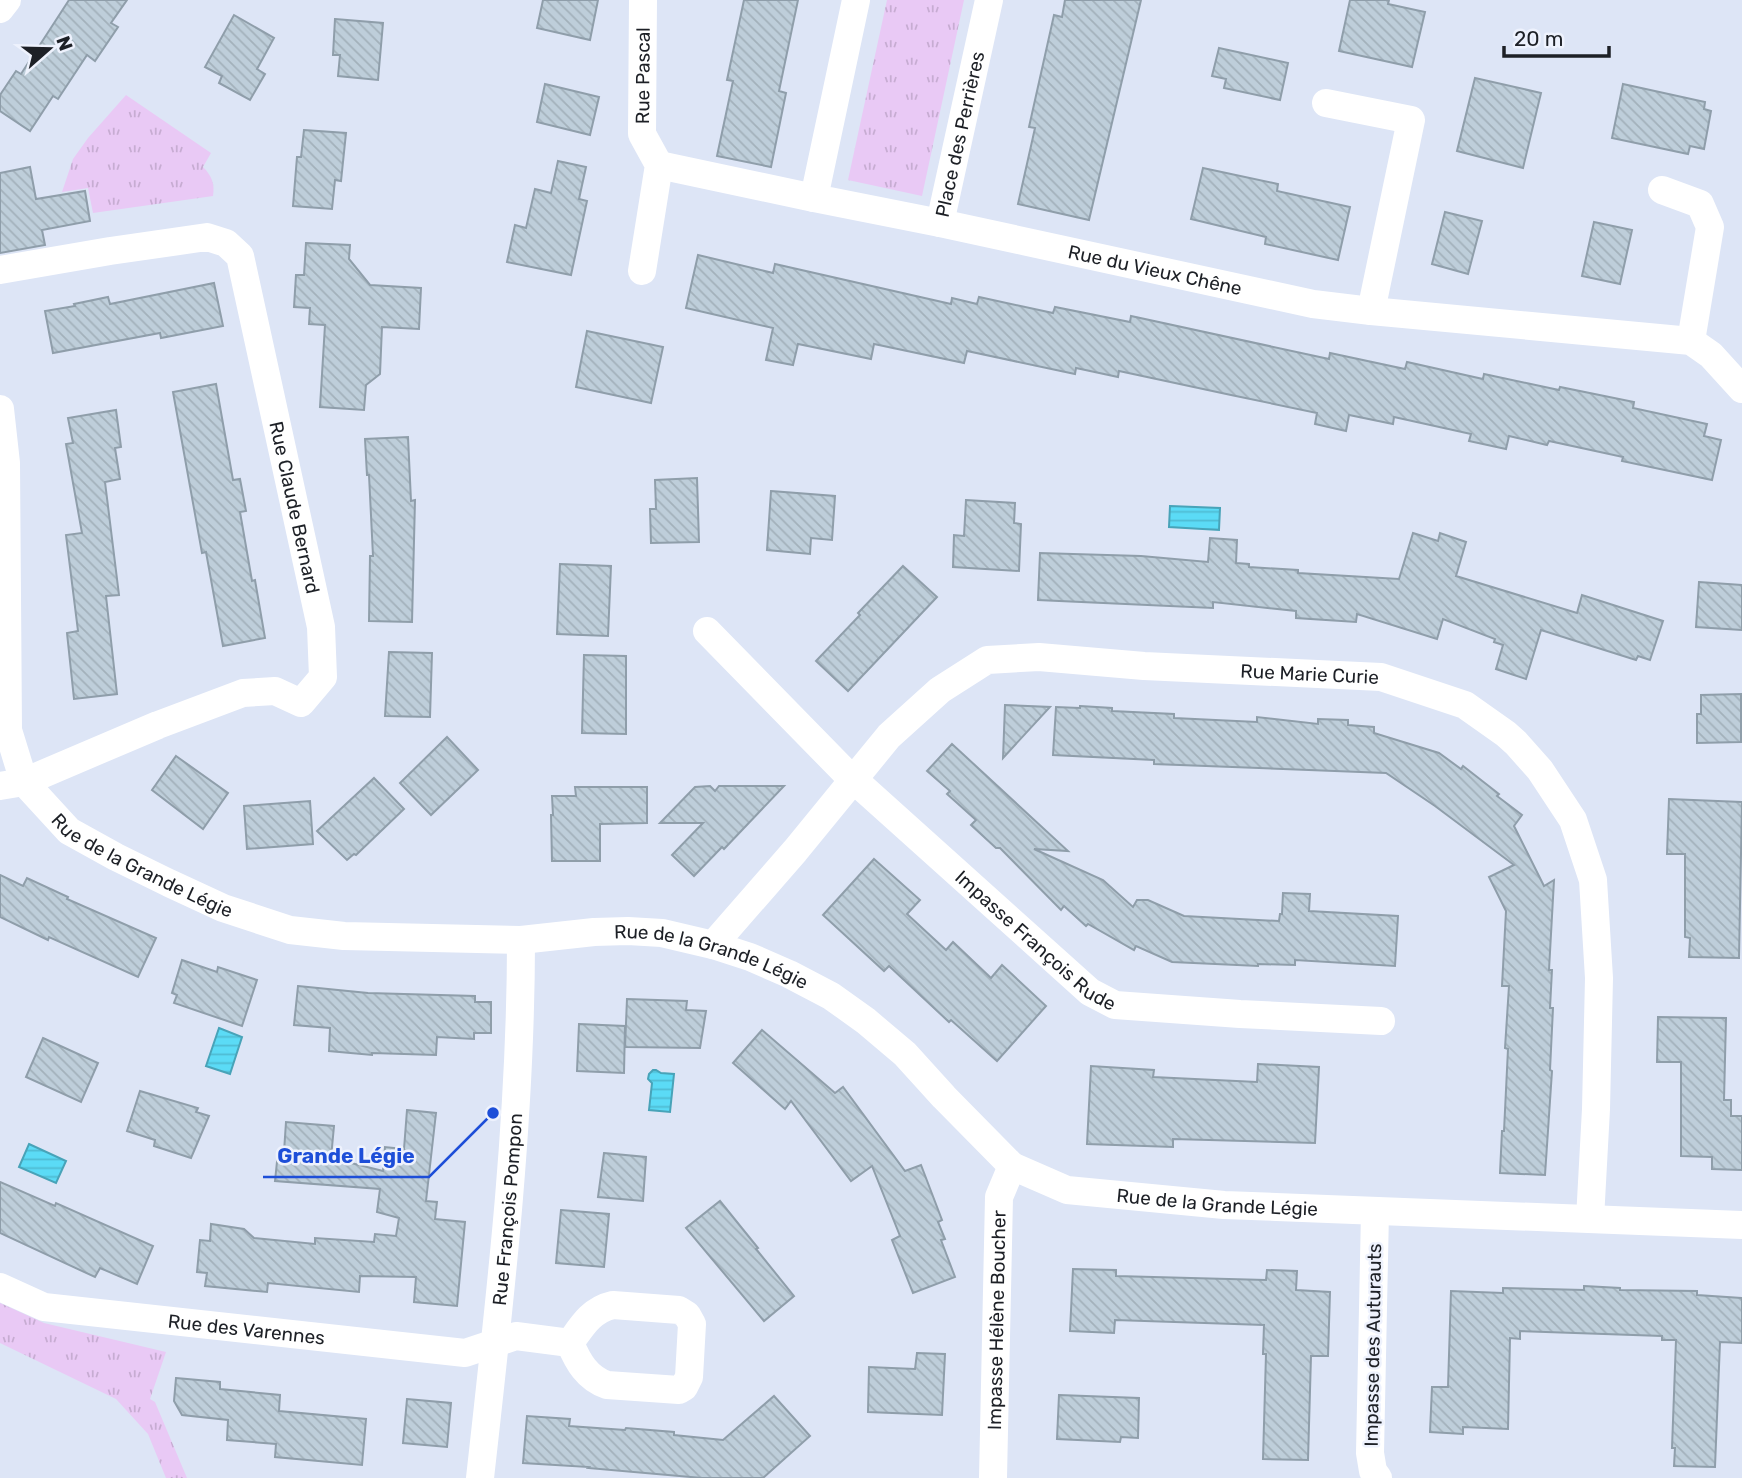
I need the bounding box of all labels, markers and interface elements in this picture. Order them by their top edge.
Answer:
north arrow [14,14,84,84]
scale bar [1504,14,1609,58]
text: 20 m [1514,26,1563,51]
street label: Rue Pascal [631,27,654,124]
text: N [51,33,78,54]
street label: Place des Perrières [930,49,989,219]
street label: Rue du Vieux Chêne [1066,240,1244,300]
street label: Rue Claude Bernard [265,419,325,596]
street label: Rue Marie Curie [1240,659,1379,688]
street label: Rue de la Grande Légie [47,808,236,922]
street label: Impasse François Rude [951,865,1120,1015]
street label: Rue de la Grande Légie [614,919,812,994]
street label: Rue François Pompon [487,1112,527,1307]
callout: Grande Légie [263,1135,429,1177]
text: Grande Légie [277,1143,415,1168]
street label: Rue de la Grande Légie [1115,1183,1318,1220]
street label: Impasse Hélène Boucher [983,1209,1010,1430]
street label: Impasse des Auturauts [1360,1243,1386,1447]
street label: Rue des Varennes [167,1309,326,1349]

